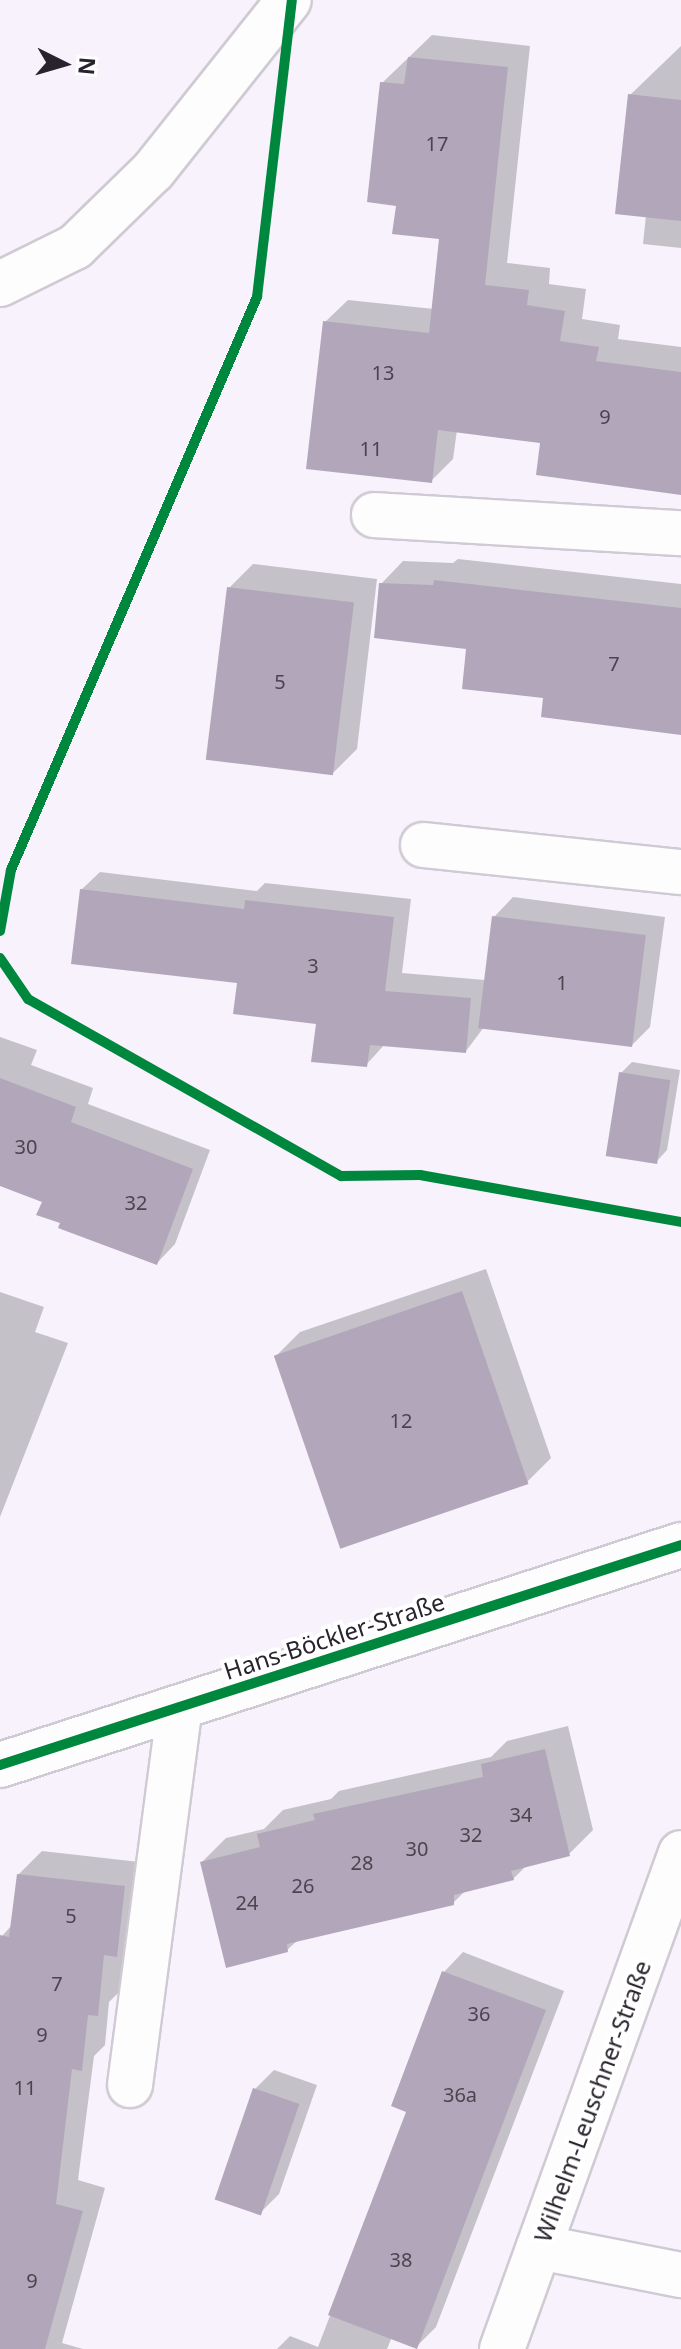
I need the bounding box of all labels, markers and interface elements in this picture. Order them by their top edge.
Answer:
north arrow [24,24,104,104]
text: N [72,56,104,76]
house number: 17 [426,131,448,155]
house number: 13 [372,360,394,384]
house number: 9 [599,404,611,428]
house number: 11 [360,436,382,460]
house number: 7 [608,651,620,675]
house number: 5 [274,669,286,693]
house number: 3 [307,953,319,977]
house number: 1 [556,970,568,994]
house number: 30 [15,1134,37,1158]
house number: 32 [125,1190,147,1214]
house number: 12 [390,1408,412,1432]
street label: Hans-Böckler-Straße [220,1587,448,1685]
house number: 34 [510,1802,532,1826]
house number: 32 [460,1822,482,1846]
house number: 30 [406,1836,428,1860]
house number: 28 [351,1850,373,1874]
house number: 26 [292,1873,314,1897]
house number: 24 [236,1890,258,1914]
house number: 5 [65,1903,77,1927]
street label: Wilhelm-Leuschner-Straße [528,1956,656,2246]
house number: 7 [51,1971,63,1995]
house number: 36 [468,2001,490,2025]
house number: 9 [36,2022,48,2046]
house number: 11 [14,2075,36,2099]
house number: 36a [443,2082,477,2106]
house number: 38 [390,2247,412,2271]
house number: 9 [26,2268,38,2292]

